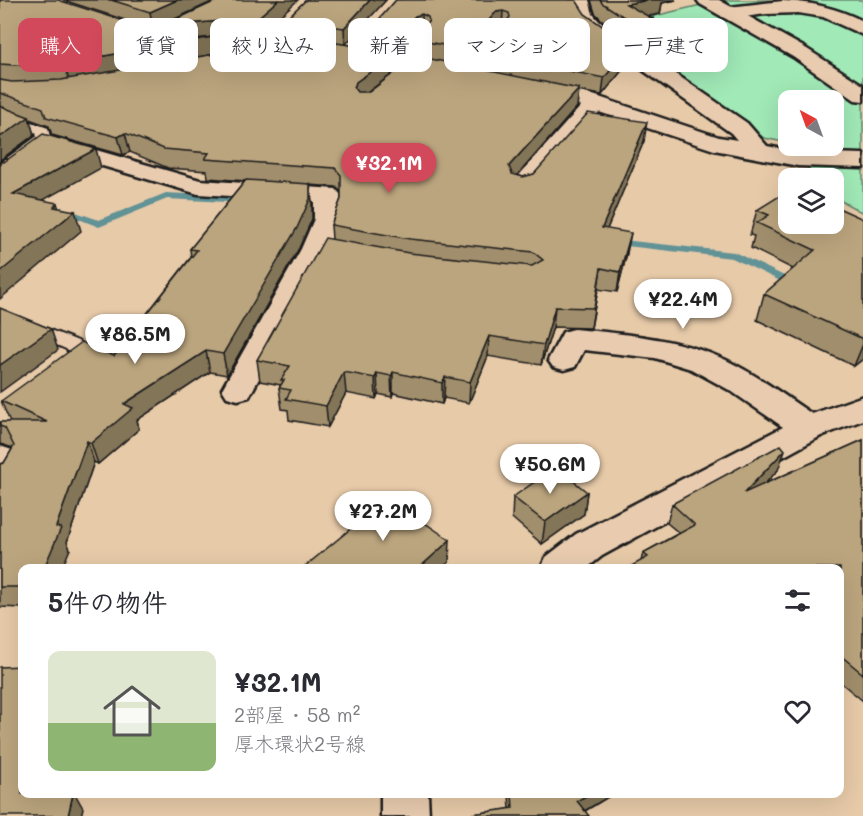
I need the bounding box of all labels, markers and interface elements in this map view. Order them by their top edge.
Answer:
chip: 購入 [18,18,102,72]
chip: 賃貸 [114,18,198,72]
chip: 絞り込み [210,18,336,72]
chip: 新着 [348,18,432,72]
chip: マンション [444,18,590,72]
chip: 一戸建て [602,18,728,72]
north arrow [778,90,844,156]
map controls [778,90,844,234]
pin: ¥32.1M [340,143,438,194]
text: ¥32.1M [355,149,423,175]
button: layers [778,168,844,234]
pin: ¥22.4M [634,279,732,330]
text: ¥22.4M [648,285,718,311]
pin: ¥86.5M [86,314,184,365]
text: ¥86.5M [99,320,171,346]
pin: ¥50.6M [501,444,599,495]
text: ¥50.6M [514,450,586,476]
pin: ¥27.2M [334,491,432,542]
text: ¥27.2M [349,497,417,523]
icon: filters [781,584,814,617]
text: 5件の物件 [48,585,167,619]
text: ¥32.1M [234,665,322,699]
icon: home [96,675,168,747]
icon: heart [781,695,814,728]
text: 2部屋 · 58 m² [234,701,360,727]
text: 厚木環状2号線 [234,730,365,756]

